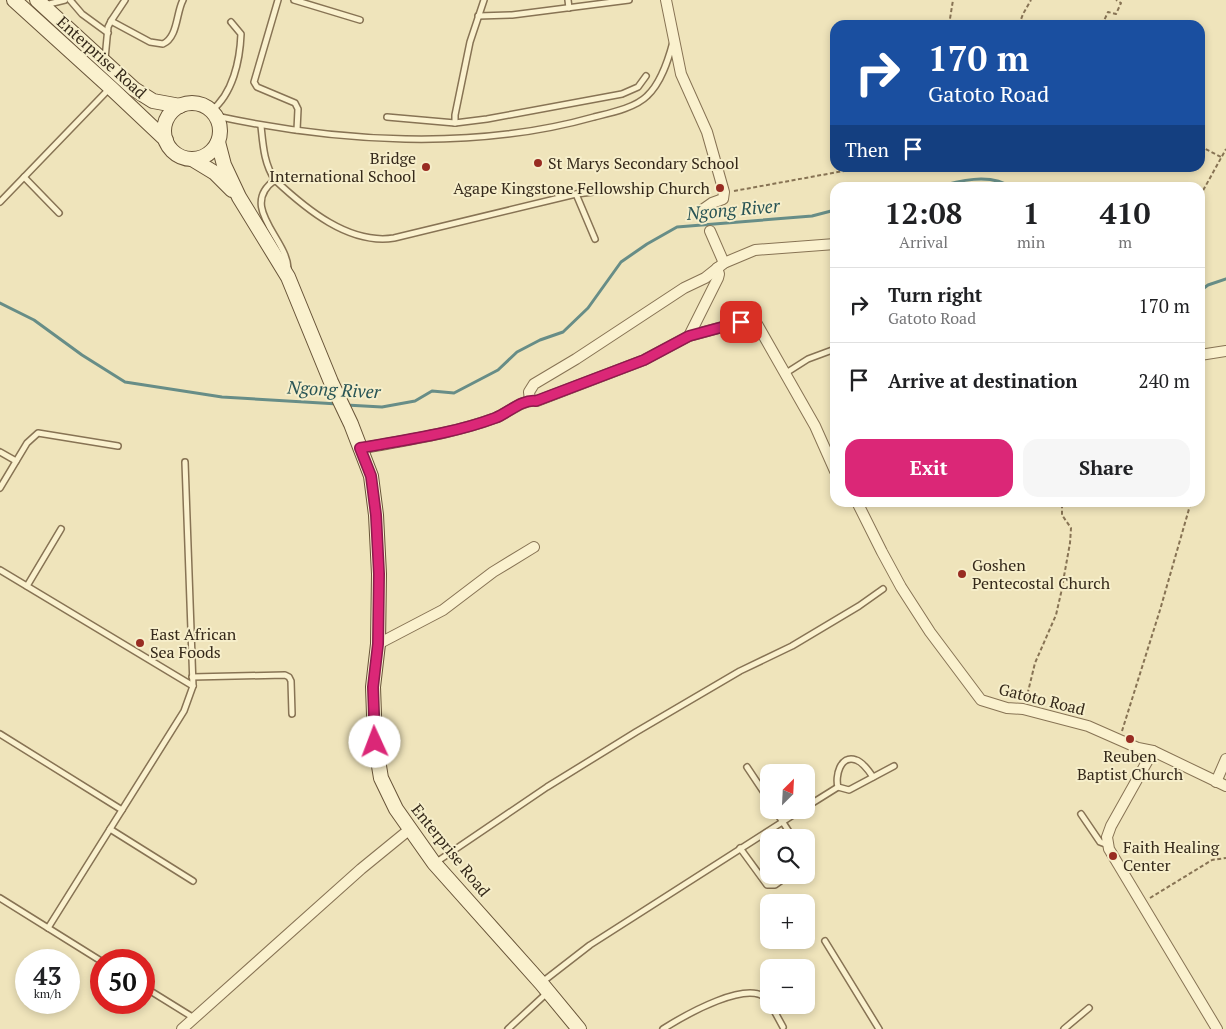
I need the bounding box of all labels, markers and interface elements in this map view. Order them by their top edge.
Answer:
street label: Enterprise Road [52,11,152,103]
text: 170 m [928,35,1029,81]
icon: right [845,40,910,105]
text: Gatoto Road [928,79,1049,108]
icon: arrive [899,135,927,163]
text: Then [845,137,889,162]
place label: Bridge International School [269,147,416,187]
place label: St Marys Secondary School [548,152,739,174]
marker: St Marys Secondary School [532,157,544,169]
marker: Bridge International School [420,161,432,173]
place label: Agape Kingstone Fellowship Church [453,177,711,199]
marker: Agape Kingstone Fellowship Church [714,182,726,194]
water label: Ngong River [684,193,782,225]
text: 12:08 [884,193,963,233]
text: 1 [1023,193,1040,233]
text: 410 [1100,193,1151,233]
text: Arrival [899,231,948,253]
text: min [1017,231,1045,253]
text: m [1118,231,1132,253]
text: Turn right [888,282,982,307]
icon: right [845,291,873,319]
text: 170 m [1139,293,1190,318]
pin [720,301,762,343]
text: Gatoto Road [888,307,976,329]
icon: arrive [727,308,755,336]
icon: arrive [845,366,873,394]
text: Arrive at destination [888,368,1077,393]
text: 240 m [1139,368,1190,393]
water label: Ngong River [286,375,382,403]
button: Exit [845,439,1013,497]
button: Share [1023,439,1190,497]
place label: Goshen Pentecostal Church [972,554,1111,594]
marker: Goshen Pentecostal Church [956,568,968,580]
place label: East African Sea Foods [150,623,237,663]
marker: East African Sea Foods [134,637,146,649]
street label: Gatoto Road [997,678,1087,720]
position arrow [348,715,400,767]
marker: Reuben Baptist Church [1124,733,1136,745]
place label: Reuben Baptist Church [1077,745,1184,785]
north arrow [760,764,815,819]
map controls [760,764,815,1014]
street label: Enterprise Road [407,799,495,901]
button: search [760,829,815,884]
place label: Faith Healing Center [1123,836,1220,876]
marker: Faith Healing Center [1107,850,1119,862]
button: + [760,894,815,949]
speed limit sign: 50 [90,949,155,1014]
text: 43 [33,959,62,992]
button: − [760,959,815,1014]
text: km/h [34,986,61,1001]

